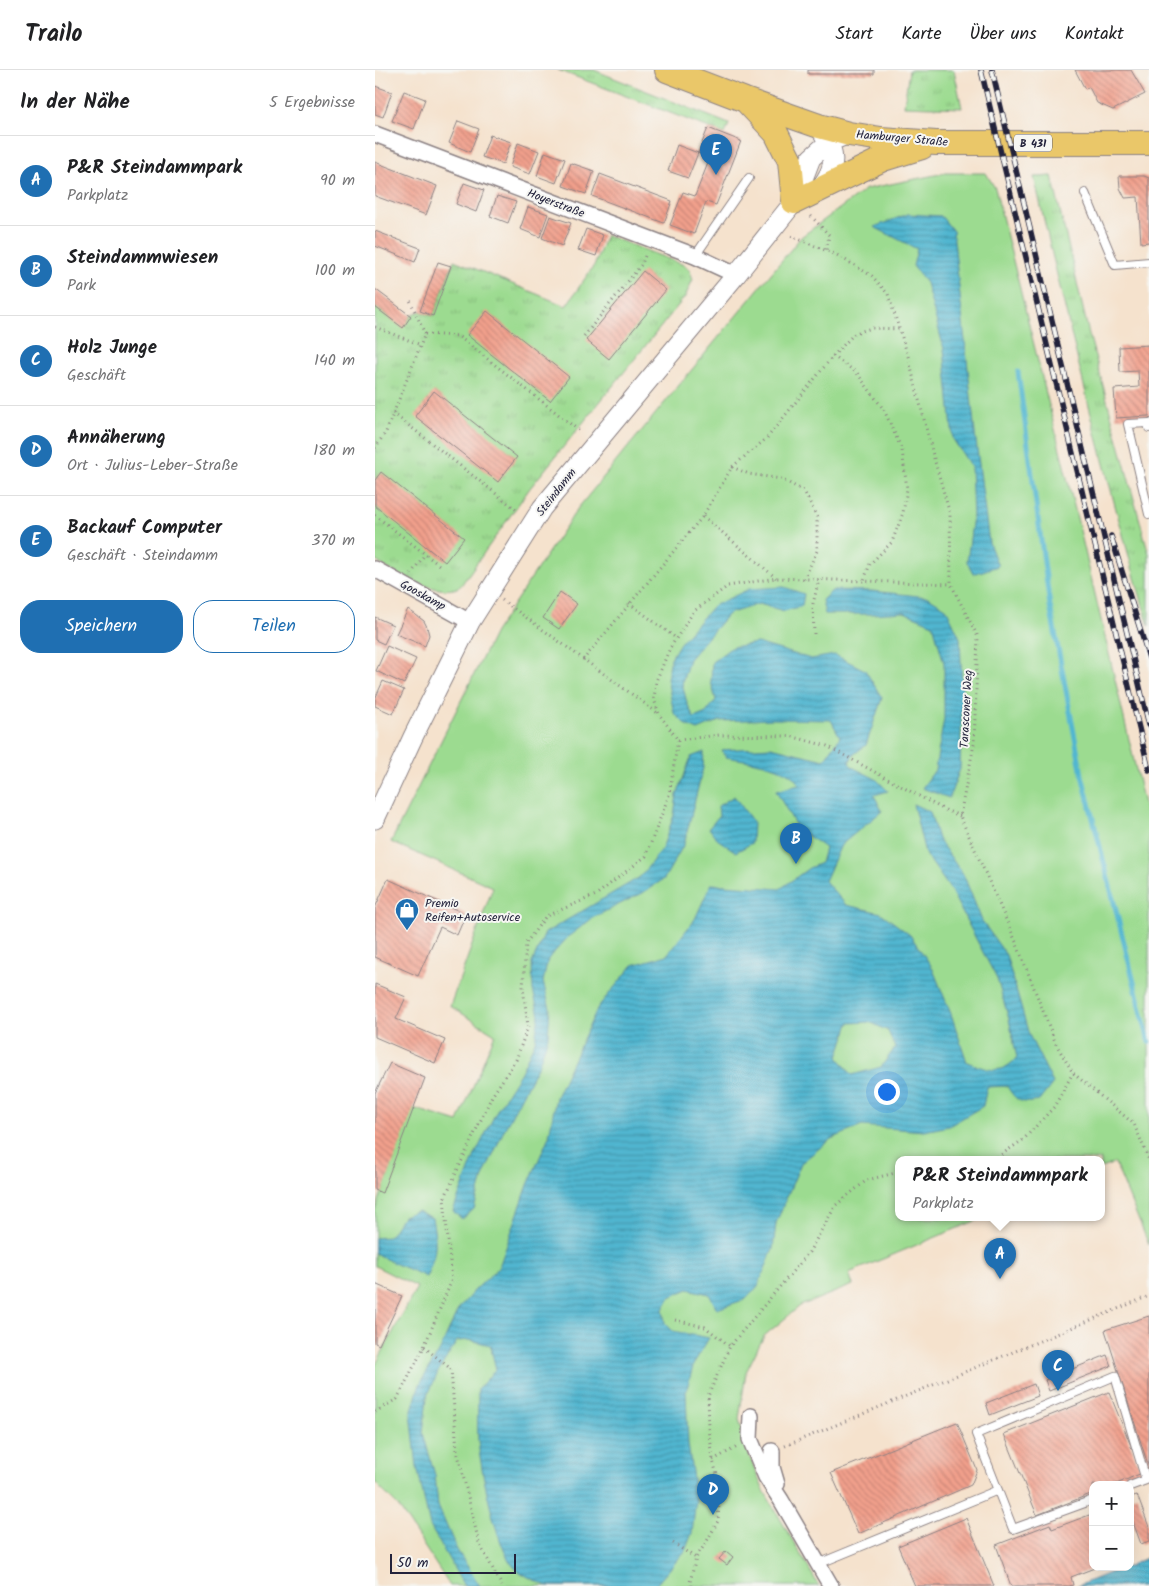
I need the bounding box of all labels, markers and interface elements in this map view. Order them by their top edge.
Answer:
text: Trailo [25,15,83,54]
text: Start [835,20,873,49]
text: Karte [901,20,941,49]
text: Über uns [969,20,1037,49]
text: Kontakt [1065,20,1124,49]
text: In der Nähe [20,86,130,119]
text: 5 Ergebnisse [269,90,355,115]
street label: Hamburger Straße [855,125,949,152]
pin: E [700,134,732,175]
road number: B 431 [1014,134,1052,152]
text: P&R Steindammpark [67,153,242,183]
text: A [31,168,41,193]
text: 90 m [320,168,355,193]
text: Parkplatz [67,183,128,208]
street label: Hoyerstraße [524,184,588,223]
text: Steindammwiesen [67,243,218,273]
text: B [31,258,41,283]
text: 100 m [315,258,355,283]
text: Park [67,273,96,298]
text: Holz Junge [67,333,157,363]
text: C [31,348,41,373]
text: 140 m [314,348,355,373]
text: Geschäft [67,363,126,388]
text: Annäherung [67,423,166,453]
text: D [31,438,41,463]
text: 180 m [313,438,355,463]
text: Ort · Julius-Leber-Straße [67,453,238,478]
street label: Steindamm [532,464,582,520]
text: Backauf Computer [67,513,222,543]
text: E [32,528,40,553]
text: 370 m [311,528,355,553]
text: Geschäft · Steindamm [67,543,218,568]
street label: Gooskamp [396,575,449,616]
button: Speichern [20,600,183,653]
button: Teilen [193,600,355,653]
street label: Tarasconer Weg [955,669,978,749]
pin: B [780,823,812,864]
place label: Premio Reifen+Autoservice [425,894,521,927]
shop icon: Premio Reifen+Autoservice [394,897,420,931]
your location [874,1079,900,1105]
popup [895,1156,1105,1221]
text: P&R Steindammpark [912,1161,1088,1191]
text: Parkplatz [912,1191,974,1216]
pin: A [984,1238,1016,1279]
pin: C [1042,1350,1074,1391]
pin: D [697,1474,729,1515]
map controls [1089,1481,1134,1571]
button: + [1089,1481,1134,1526]
button: − [1089,1526,1134,1571]
scale bar [390,1551,516,1574]
text: 50 m [397,1552,428,1574]

